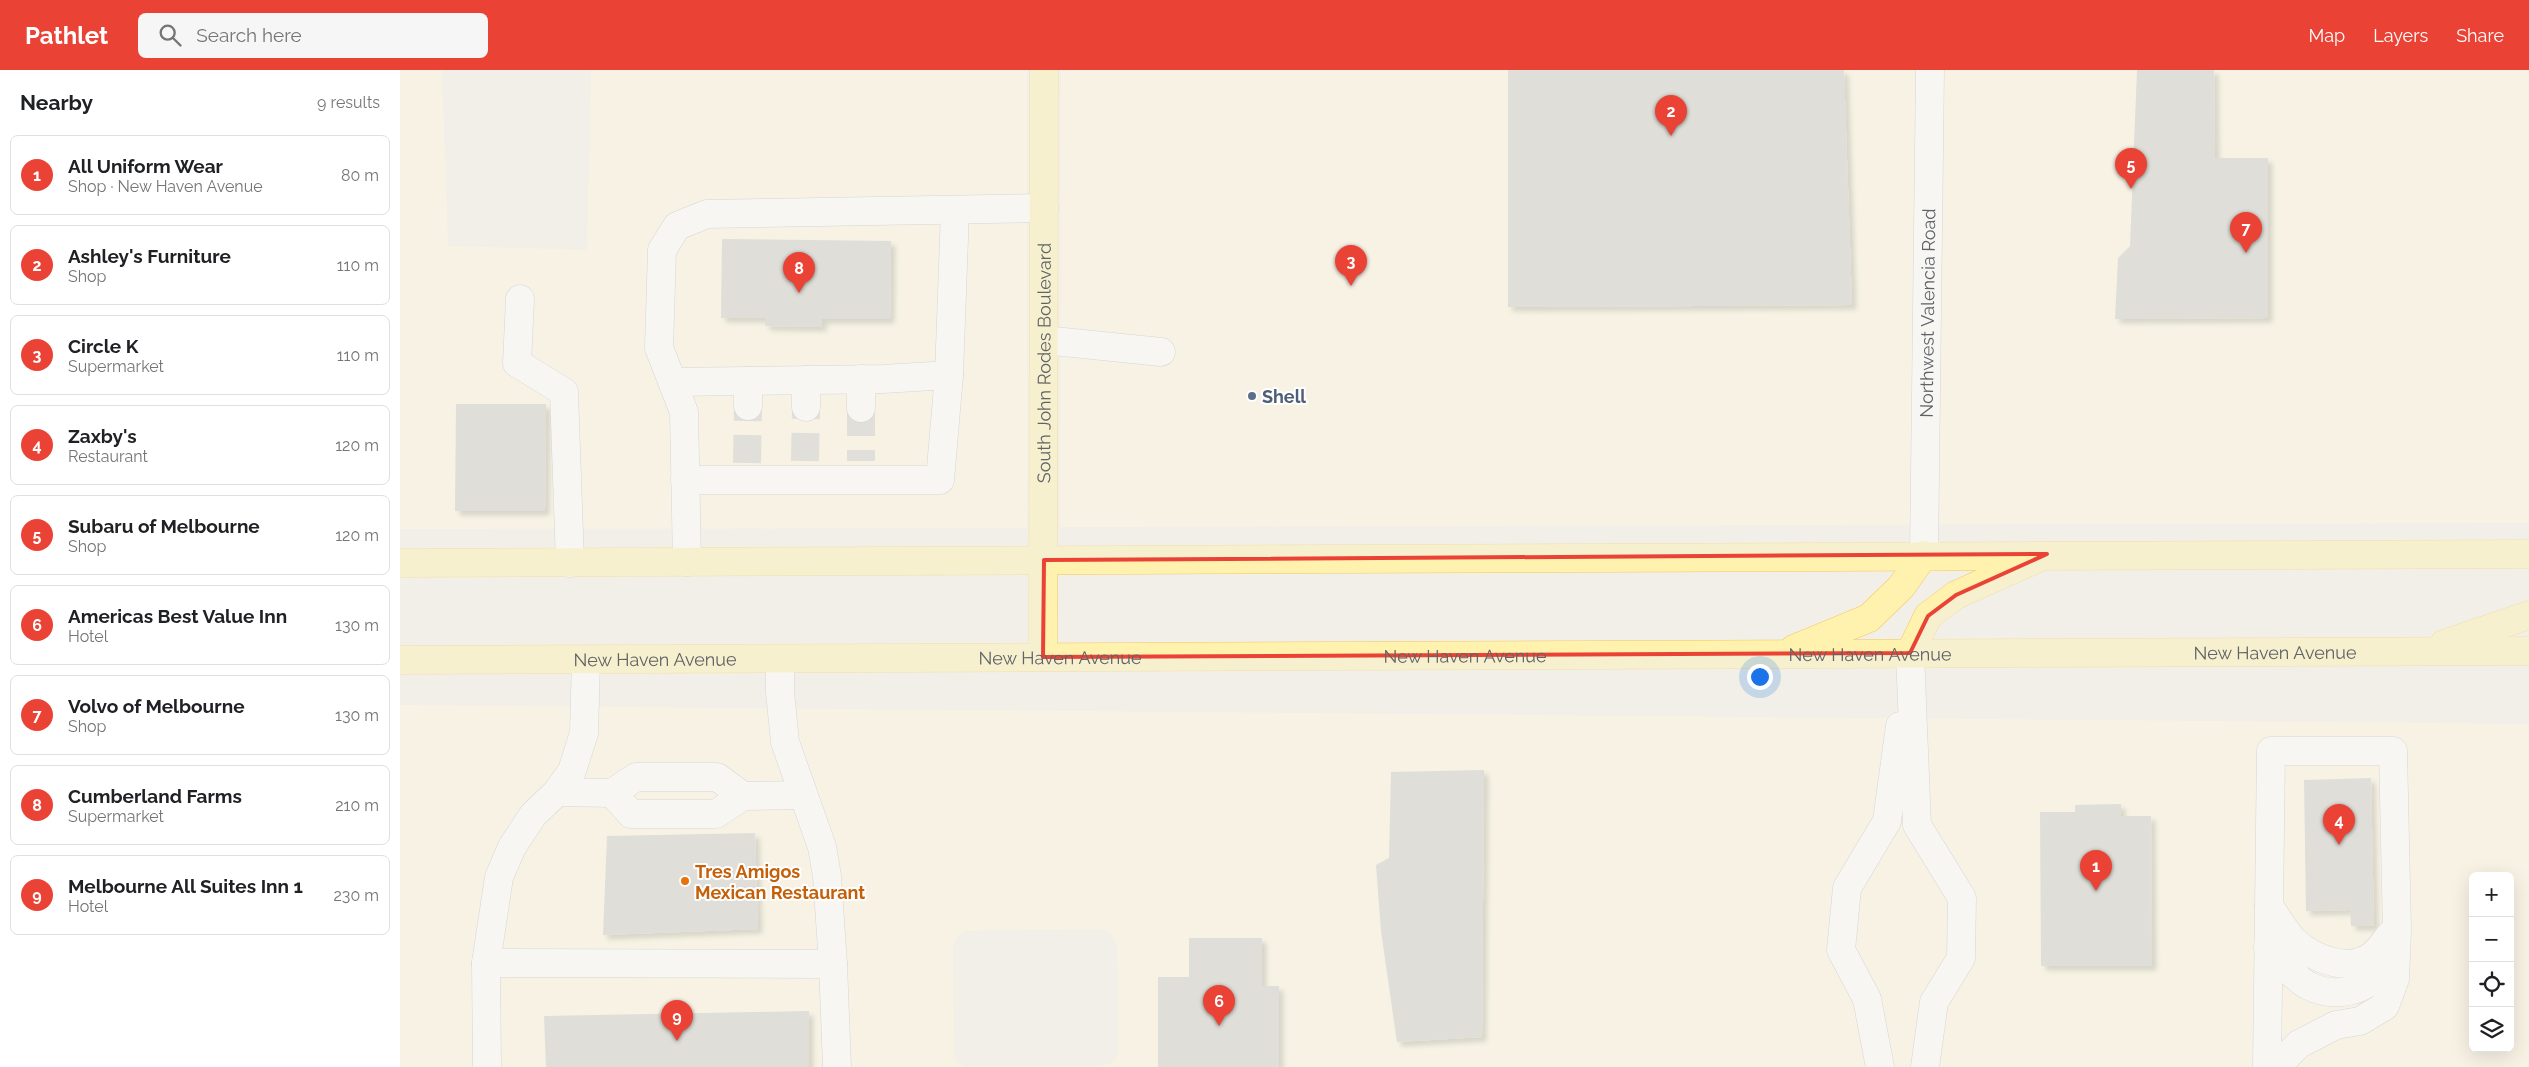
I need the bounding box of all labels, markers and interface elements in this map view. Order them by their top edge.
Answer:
search box [138,13,488,58]
text: Pathlet [25,21,108,50]
icon: search [156,21,184,49]
text: Search here [196,24,302,46]
text: Map [2309,25,2345,46]
text: Layers [2373,25,2428,46]
text: Share [2456,25,2504,46]
text: Nearby [20,90,93,115]
text: 9 results [317,93,380,112]
pin: 2 [1655,95,1687,136]
pin: 5 [2115,148,2147,189]
text: All Uniform Wear [68,155,223,177]
text: 1 [33,166,41,185]
text: 80 m [341,166,379,185]
text: Shop · New Haven Avenue [68,177,263,196]
street label: Northwest Valencia Road [1915,208,1939,418]
pin: 7 [2230,212,2262,253]
street label: South John Rodes Boulevard [1033,243,1054,483]
text: Ashley's Furniture [68,245,231,267]
pin: 3 [1335,245,1367,286]
pin: 8 [783,252,815,293]
text: 2 [32,256,42,275]
text: 110 m [337,256,379,275]
text: Shop [68,267,106,286]
text: Circle K [68,335,139,357]
text: 3 [33,346,41,365]
text: 110 m [337,346,379,365]
text: Supermarket [68,357,164,376]
place label: Shell [1262,386,1306,407]
marker: Shell [1246,390,1258,402]
text: Zaxby's [68,425,137,447]
text: 4 [32,436,42,455]
text: 120 m [335,436,379,455]
text: Restaurant [68,447,148,466]
text: Subaru of Melbourne [68,515,260,537]
text: 5 [33,526,41,545]
text: 120 m [335,526,379,545]
text: Shop [68,537,106,556]
text: Americas Best Value Inn [68,605,287,627]
text: 6 [32,616,42,635]
text: 130 m [335,616,379,635]
text: Hotel [68,627,108,646]
street label: New Haven Avenue [2193,641,2357,663]
street label: New Haven Avenue [1788,643,1952,665]
street label: New Haven Avenue [1383,645,1547,666]
street label: New Haven Avenue [978,646,1142,668]
street label: New Haven Avenue [573,648,737,670]
your location [1747,664,1773,690]
text: Volvo of Melbourne [68,695,245,717]
text: 7 [33,706,41,725]
text: 130 m [335,706,379,725]
text: Shop [68,717,106,736]
text: Cumberland Farms [68,785,242,807]
text: 8 [32,796,42,815]
text: 210 m [335,796,379,815]
pin: 4 [2323,804,2355,845]
text: Supermarket [68,807,164,826]
pin: 1 [2080,850,2112,891]
place label: Tres Amigos Mexican Restaurant [695,861,865,903]
map controls [2469,872,2514,1052]
button: + [2469,872,2514,917]
text: Melbourne All Suites Inn 1 [68,875,303,897]
marker: Tres Amigos Mexican Restaurant [679,875,691,887]
text: 9 [32,886,42,905]
text: 230 m [334,886,379,905]
text: Hotel [68,897,108,916]
button: − [2469,917,2514,962]
button: locate [2469,962,2514,1007]
pin: 6 [1203,985,1235,1026]
pin: 9 [661,1000,693,1041]
button: layers [2469,1007,2514,1052]

